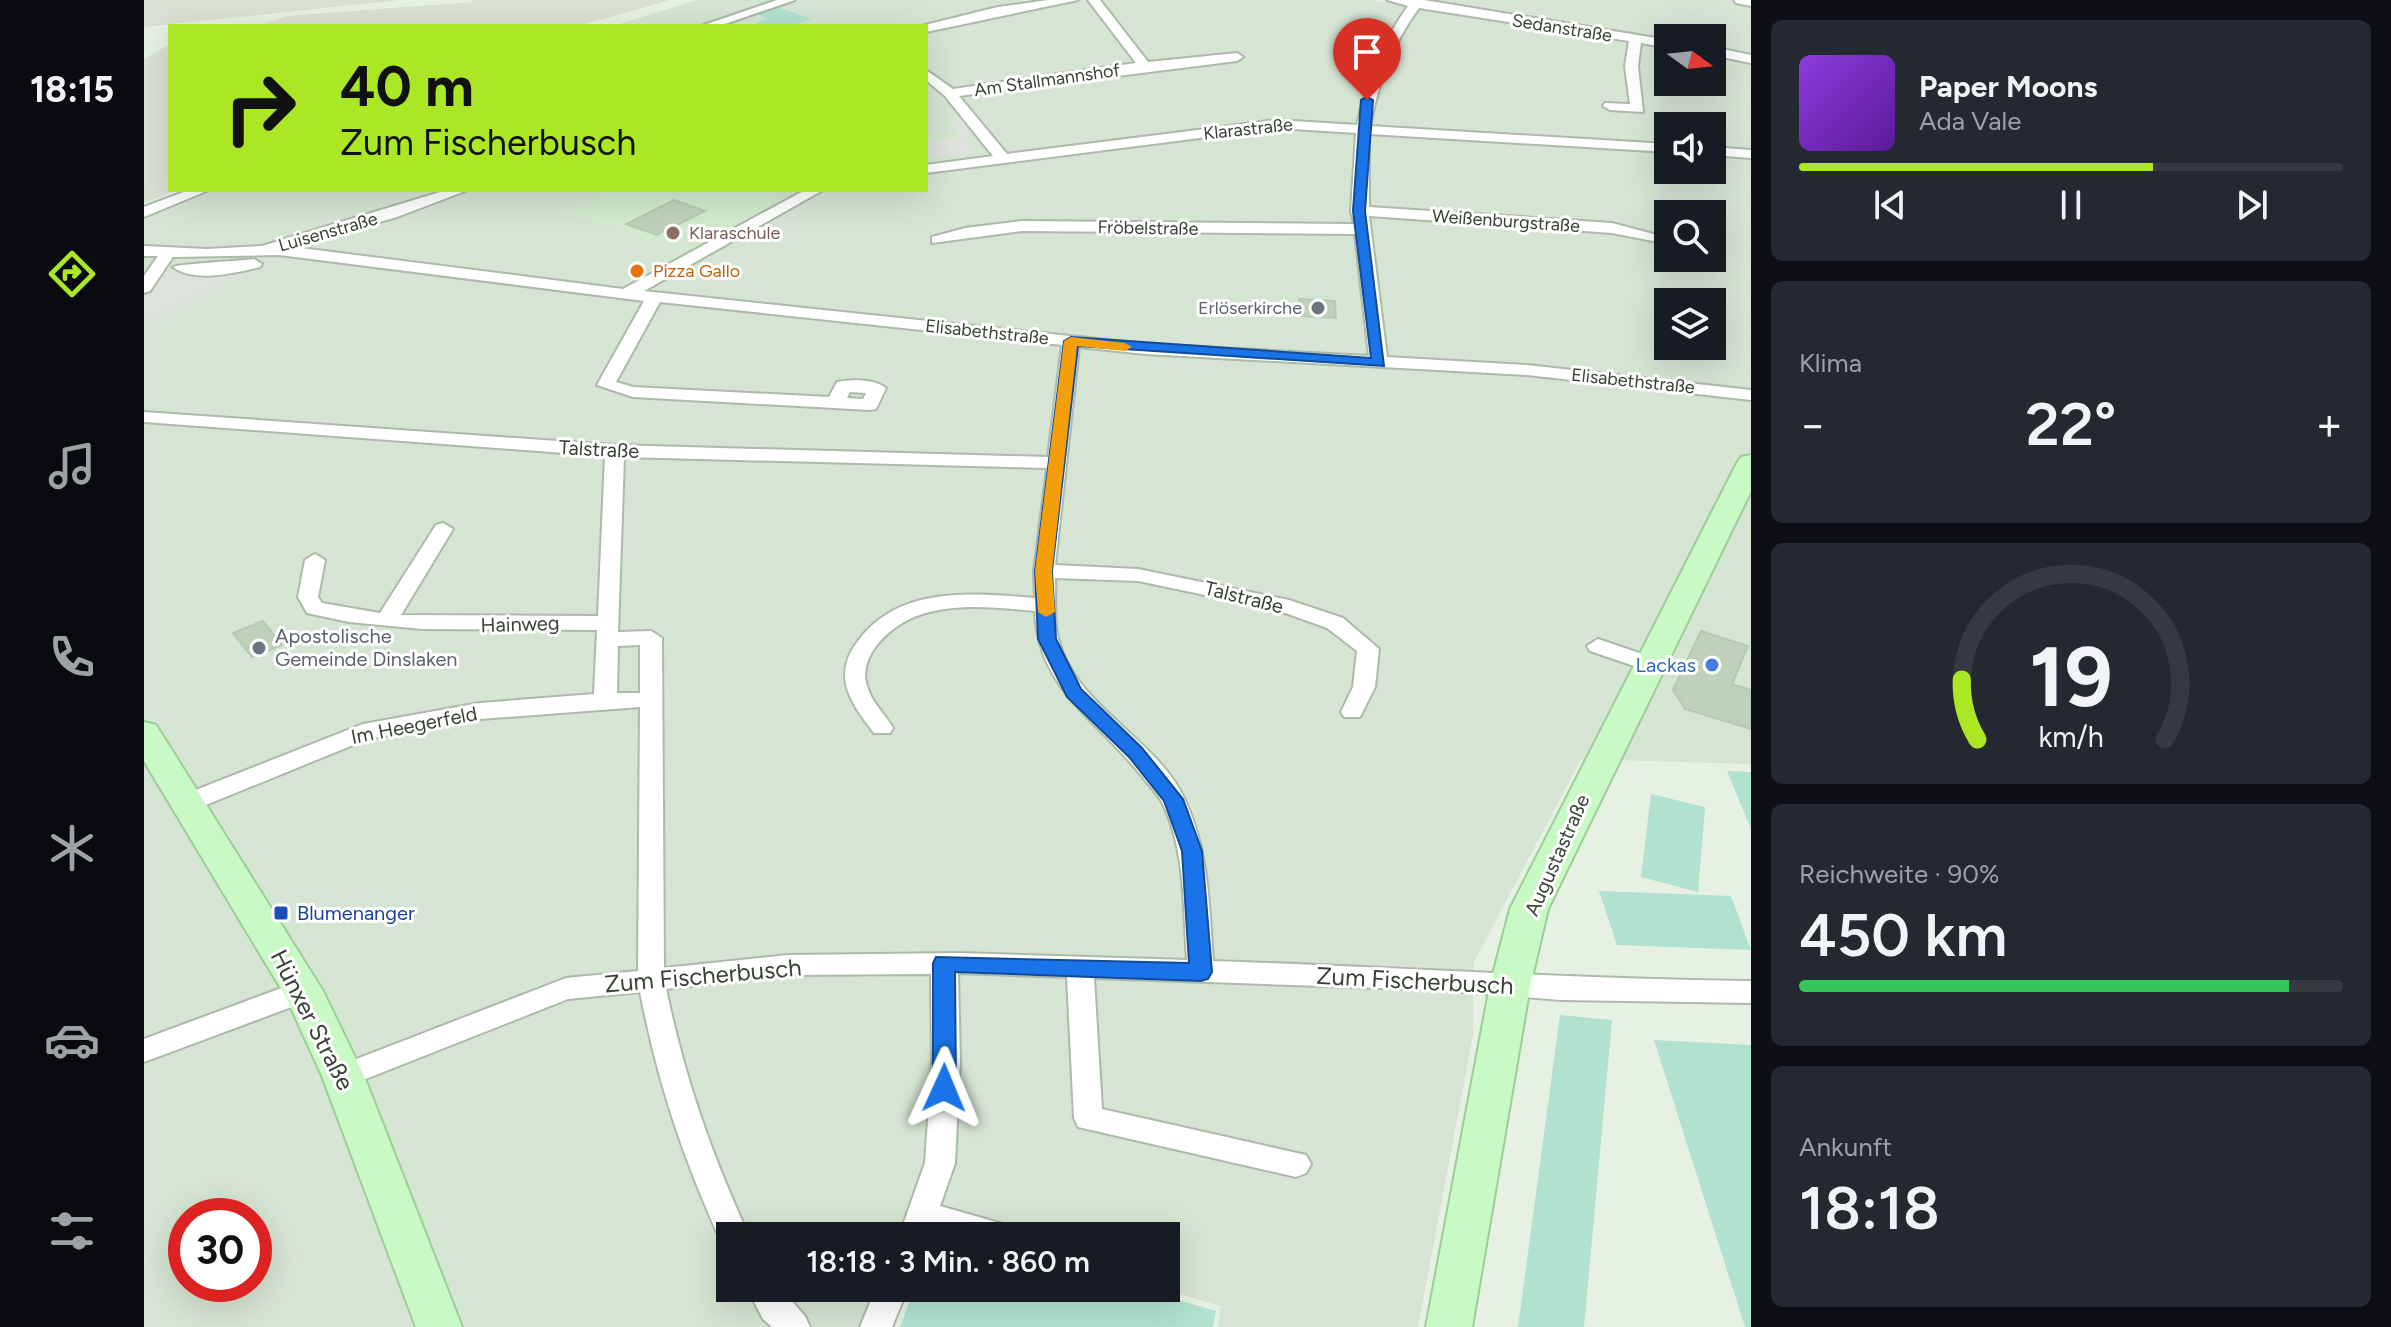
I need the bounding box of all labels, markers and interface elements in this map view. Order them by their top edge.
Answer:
street label: Sedanstraße [1510,9,1614,47]
pin [1333,18,1401,100]
north arrow [1654,24,1726,96]
map controls [1654,24,1726,360]
icon: arrive [1345,30,1389,74]
text: 40 m [340,53,474,120]
icon: right [208,56,312,160]
street label: Am Stallmannshof [973,59,1122,101]
text: 18:15 [30,68,114,111]
text: Paper Moons [1919,68,2098,105]
text: Ada Vale [1919,105,2022,137]
button: sound [1654,112,1726,184]
street label: Klarastraße [1202,113,1294,145]
text: Zum Fischerbusch [340,121,636,164]
icon: previous [1868,183,1912,227]
icon: pause [2049,183,2093,227]
icon: next [2230,183,2274,227]
button: search [1654,200,1726,272]
street label: Weißenburgstraße [1431,205,1581,237]
street label: Luisenstraße [276,207,380,257]
street label: Fröbelstraße [1097,216,1199,240]
place label: Klaraschule [689,222,781,244]
marker: Klaraschule [664,224,682,242]
icon: directions [44,246,100,302]
place label: Pizza Gallo [653,260,740,282]
marker: Pizza Gallo [628,262,646,280]
button: layers [1654,288,1726,360]
place label: Erlöserkirche [1198,297,1302,319]
marker: Erlöserkirche [1309,299,1327,317]
street label: Elisabethstraße [924,315,1050,349]
text: Klima [1799,347,1862,379]
street label: Elisabethstraße [1570,364,1696,398]
text: 22° [2026,388,2116,460]
text: − [1799,398,1826,451]
text: + [2316,398,2343,451]
street label: Talstraße [558,435,640,463]
icon: music [44,438,100,494]
street label: Talstraße [1202,576,1286,618]
street label: Hainweg [480,611,560,637]
place label: Apostolische Gemeinde Dinslaken [275,624,457,671]
text: 19 [2029,626,2113,726]
icon: phone [44,629,100,685]
marker: Apostolische Gemeinde Dinslaken [250,639,268,657]
place label: Lackas [1636,653,1696,677]
marker: Lackas [1703,656,1721,674]
street label: Im Heegerfeld [349,701,479,749]
text: km/h [2038,720,2104,754]
street label: Augustastraße [1519,790,1595,920]
icon: climate [44,820,100,876]
text: Reichweite · 90% [1799,858,1999,890]
text: 450 km [1799,899,2007,971]
place label: Blumenanger [297,901,415,925]
marker: Blumenanger [272,904,290,922]
street label: Hünxer Straße [265,945,360,1095]
street label: Zum Fischerbusch [603,952,803,999]
street label: Zum Fischerbusch [1316,961,1514,1000]
icon: car [44,1012,100,1068]
position arrow [902,1046,986,1130]
text: Ankunft [1799,1131,1892,1163]
text: 18:18 [1799,1172,1940,1244]
speed limit sign: 30 [168,1198,272,1302]
icon: filters [44,1203,100,1259]
text: 18:18 · 3 Min. · 860 m [806,1243,1090,1280]

